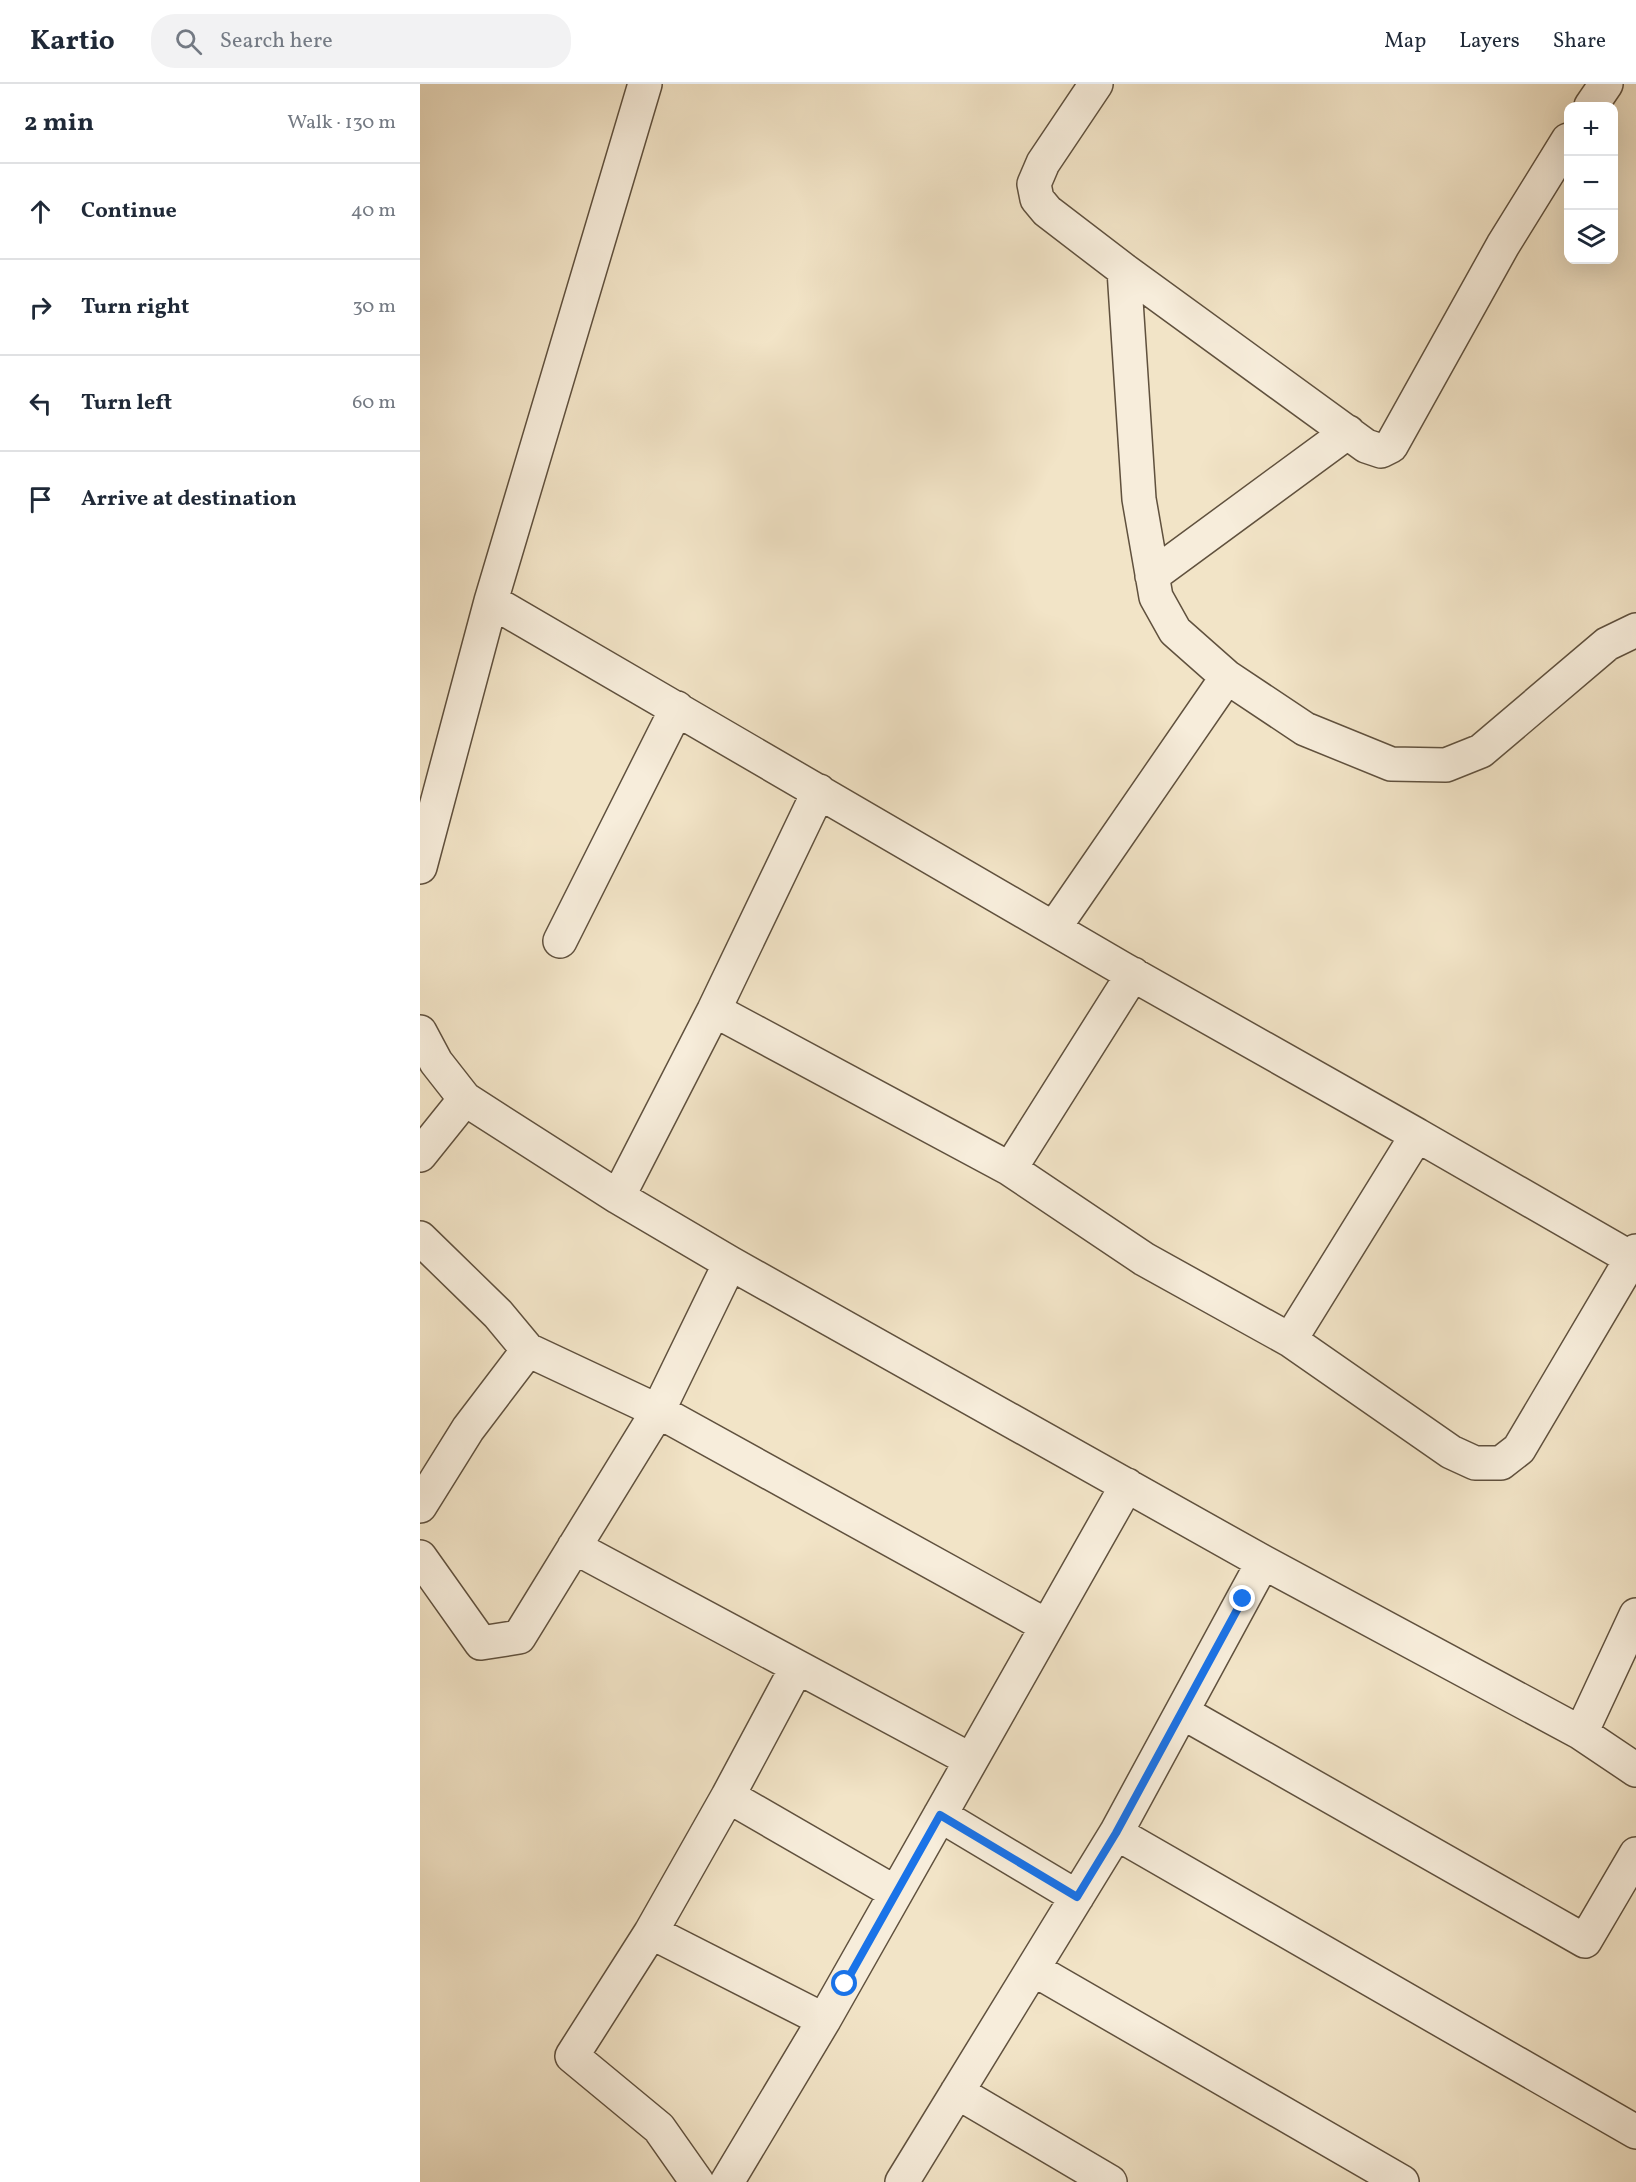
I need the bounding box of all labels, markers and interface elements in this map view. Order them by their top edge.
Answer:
search box [151,14,571,68]
text: Kartio [30,22,115,61]
icon: search [172,25,205,58]
text: Search here [220,26,333,57]
text: Map [1384,27,1426,56]
text: Layers [1459,27,1520,56]
text: Share [1553,27,1606,56]
map controls [1564,102,1618,264]
button: + [1564,102,1618,156]
text: 2 min [24,105,94,141]
text: Walk · 130 m [287,109,396,137]
button: − [1564,156,1618,210]
icon: ahead [24,195,57,228]
text: Continue [81,196,177,227]
text: 40 m [351,197,396,225]
button: layers [1564,210,1618,264]
icon: right [24,291,57,324]
text: Turn right [81,292,189,323]
text: 30 m [352,293,396,321]
icon: left [24,387,57,420]
text: Turn left [81,388,172,419]
text: 60 m [352,389,396,417]
icon: arrive [24,483,57,516]
text: Arrive at destination [81,484,297,515]
route end [1229,1585,1255,1611]
route start [831,1970,857,1996]

